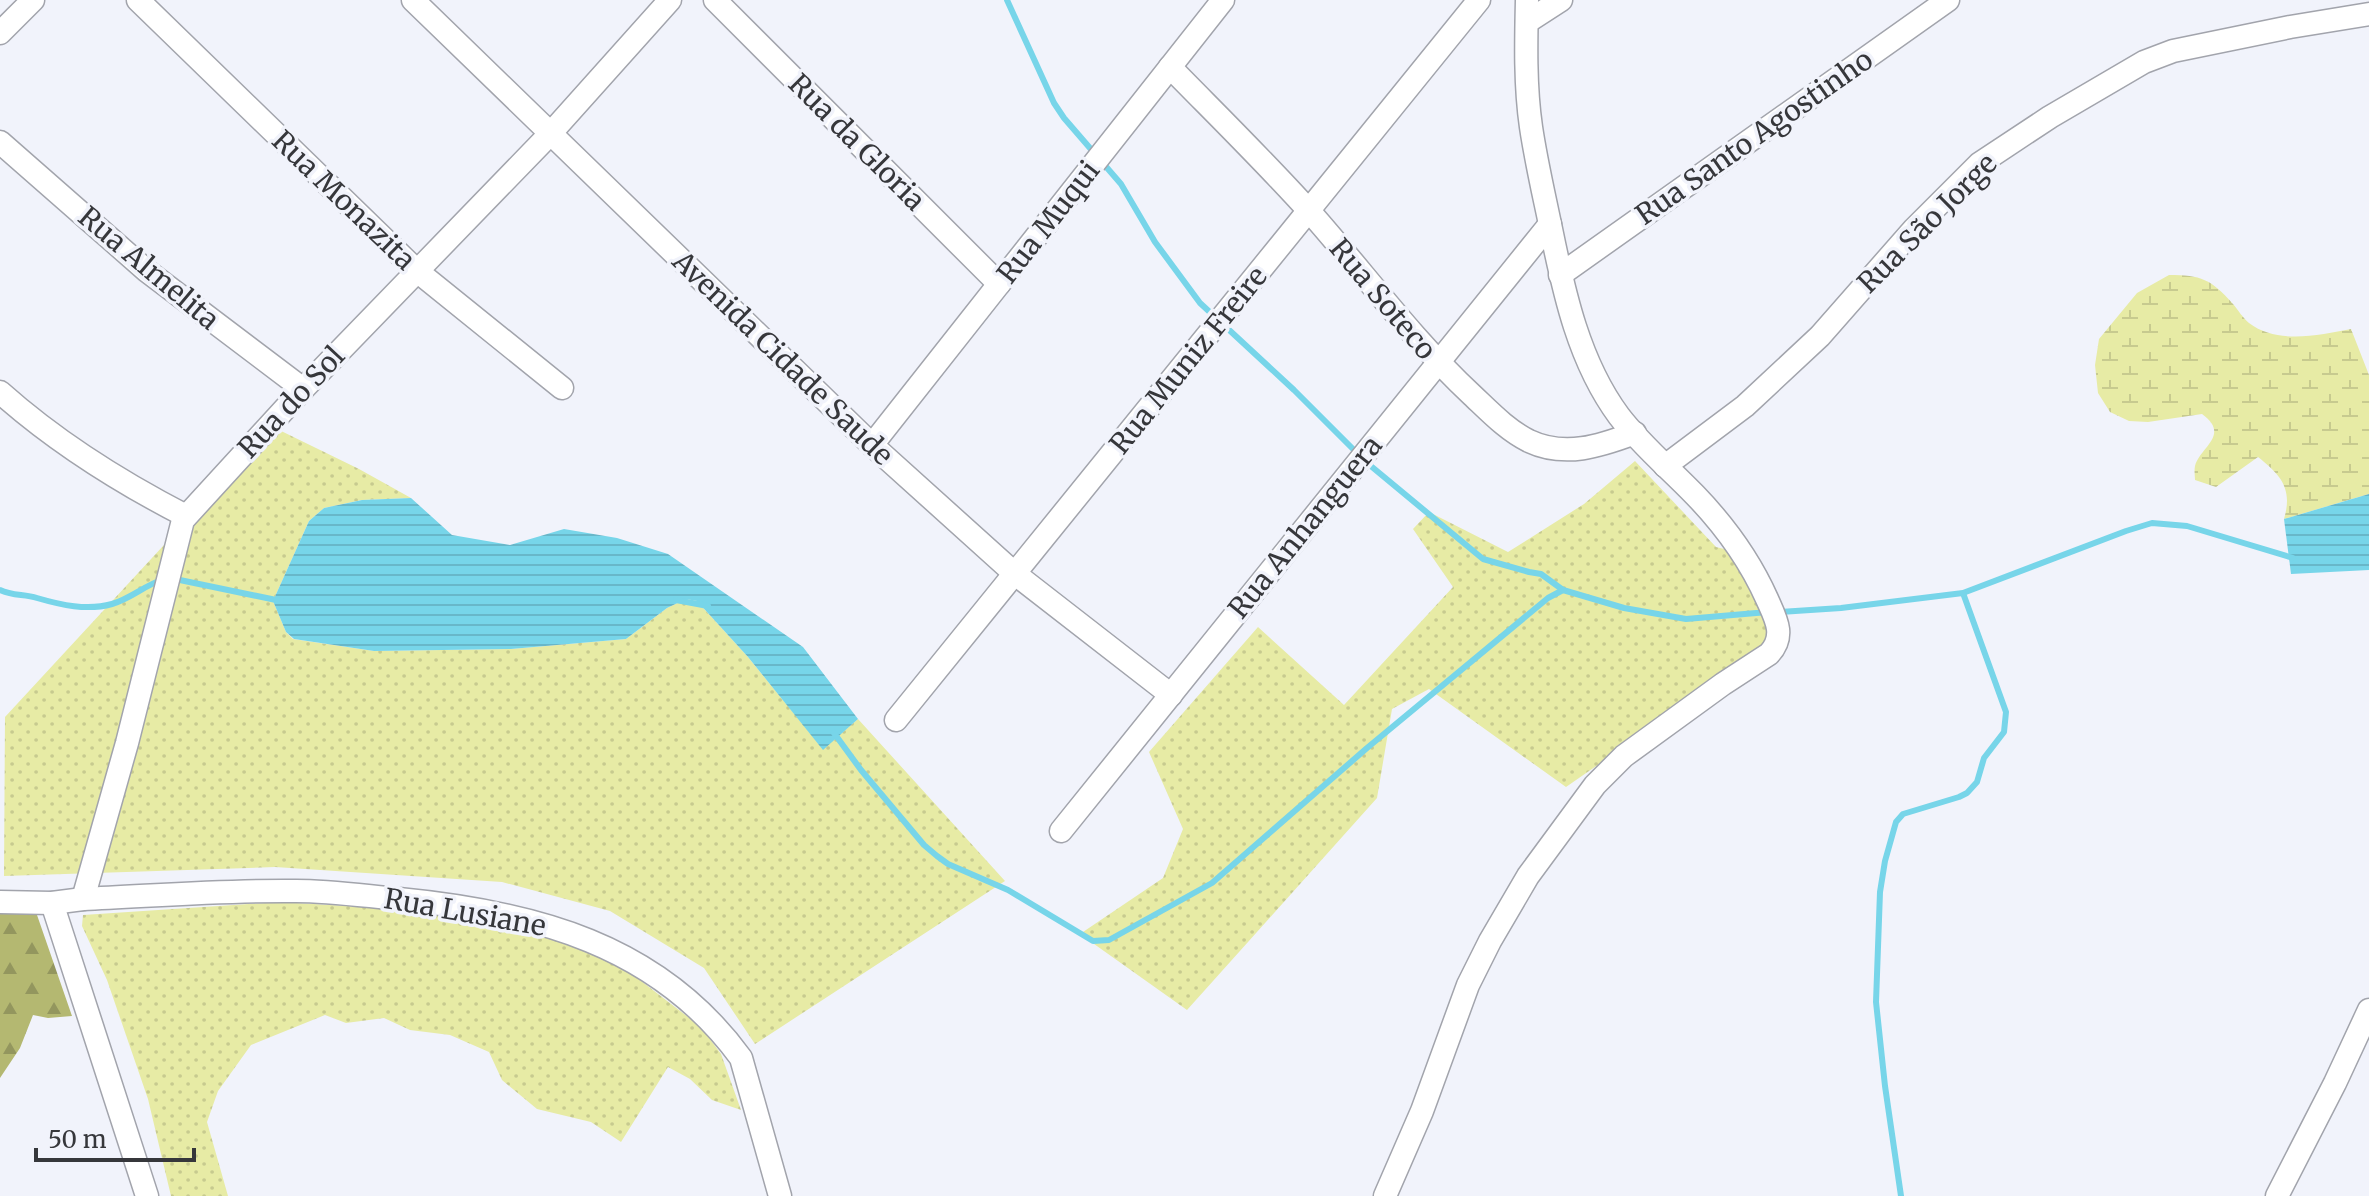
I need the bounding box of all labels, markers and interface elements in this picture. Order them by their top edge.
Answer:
street label: Rua Santo Agostinho [1628,41,1880,233]
street label: Rua da Gloria [781,66,933,218]
street label: Rua Monazita [265,123,423,277]
street label: Rua São Jorge [1850,146,2004,300]
street label: Rua Muqui [989,153,1107,291]
street label: Rua Almelita [71,199,227,337]
street label: Rua Soteco [1322,231,1444,367]
street label: Avenida Cidade Saude [664,243,901,473]
street label: Rua Muniz Freire [1101,259,1275,461]
street label: Rua do Sol [230,338,352,466]
street label: Rua Anhanguera [1220,428,1390,626]
street label: Rua Lusiane [381,880,549,944]
scale bar [36,1112,194,1162]
text: 50 m [48,1124,107,1155]

